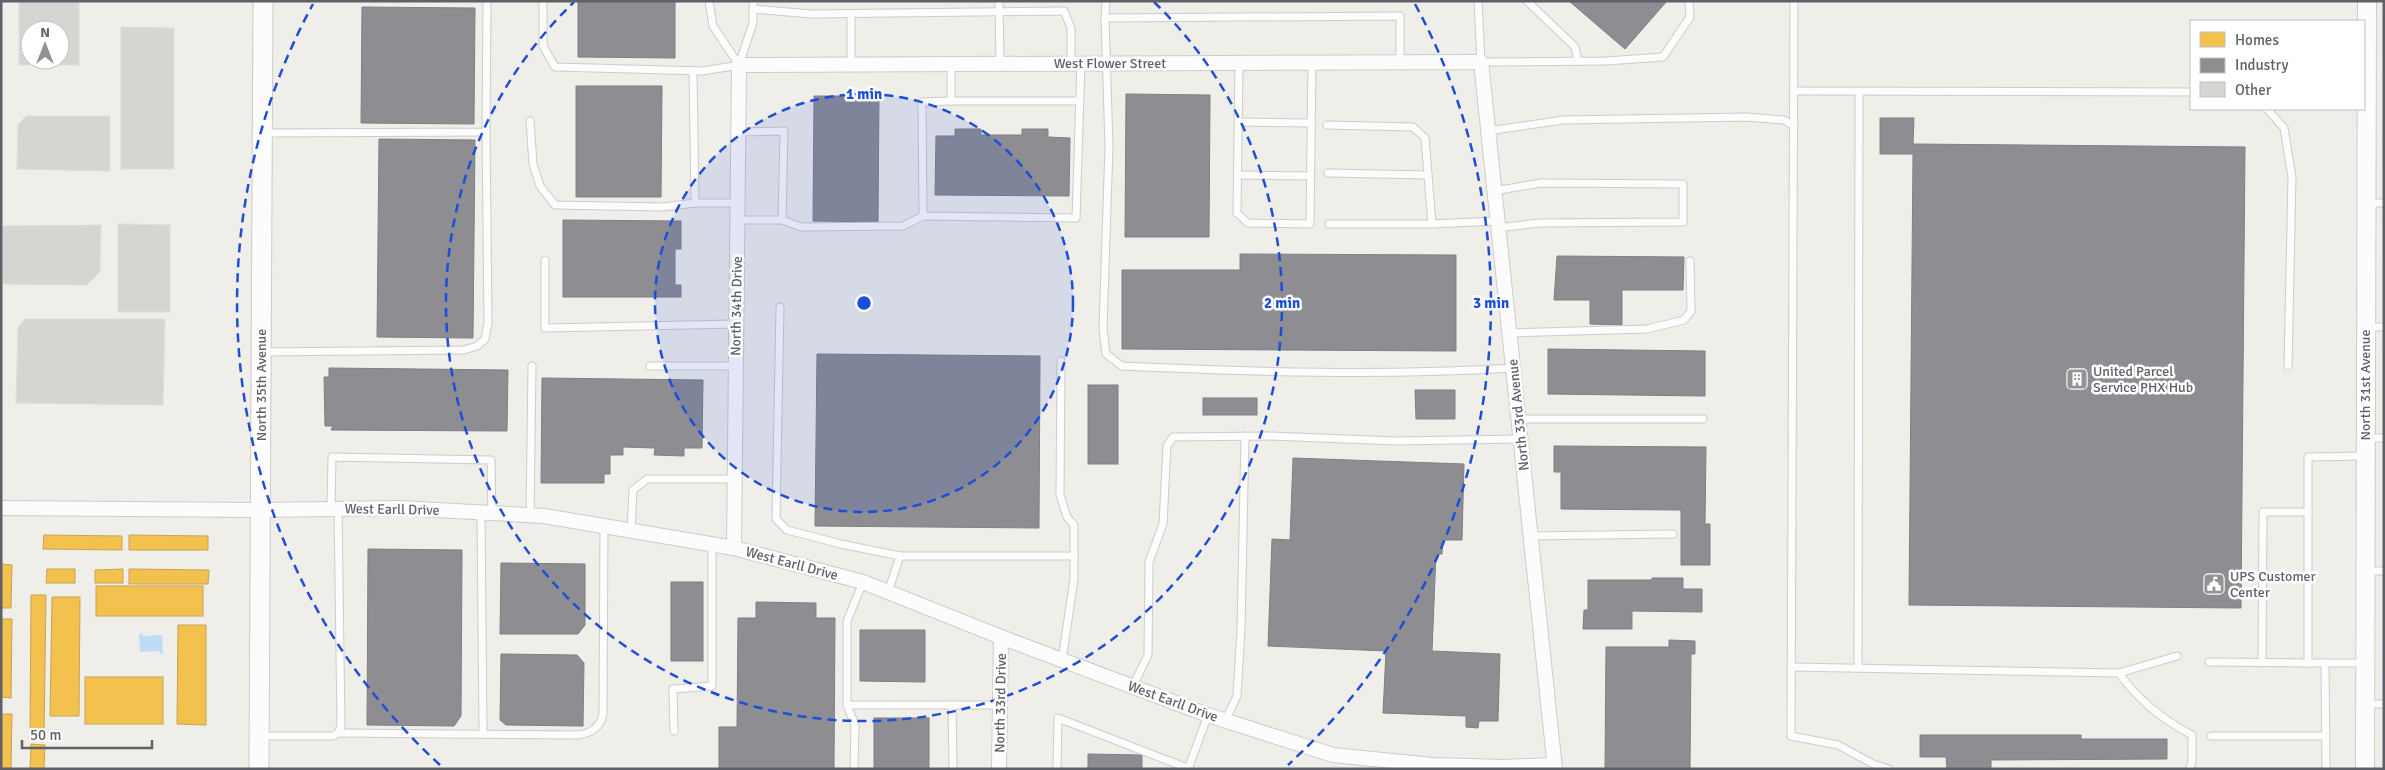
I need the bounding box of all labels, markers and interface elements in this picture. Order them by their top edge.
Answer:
north arrow [20,20,70,70]
legend [2190,20,2365,110]
text: N [40,24,50,41]
text: Homes [2235,31,2279,49]
street label: West Flower Street [1054,55,1166,72]
text: Industry [2235,56,2288,74]
text: Other [2235,81,2272,99]
text: 1 min [846,85,882,103]
street label: North 34th Drive [727,256,746,356]
centre of rings [855,294,873,312]
text: 2 min [1264,294,1300,312]
text: 3 min [1473,294,1509,312]
street label: North 35th Avenue [253,329,270,441]
street label: North 31st Avenue [2357,330,2374,440]
street label: North 33rd Avenue [1504,358,1533,472]
place label: United Parcel Service PHX Hub [2093,363,2193,396]
building icon: United Parcel Service PHX Hub [2065,367,2089,391]
street label: West Earll Drive [344,500,440,519]
street label: West Earll Drive [744,543,840,584]
place label: UPS Customer Center [2230,568,2317,601]
public building icon: UPS Customer Center [2202,572,2226,596]
street label: North 33rd Drive [991,653,1010,753]
street label: West Earll Drive [1125,677,1220,726]
scale bar [22,718,152,750]
text: 50 m [30,726,61,744]

